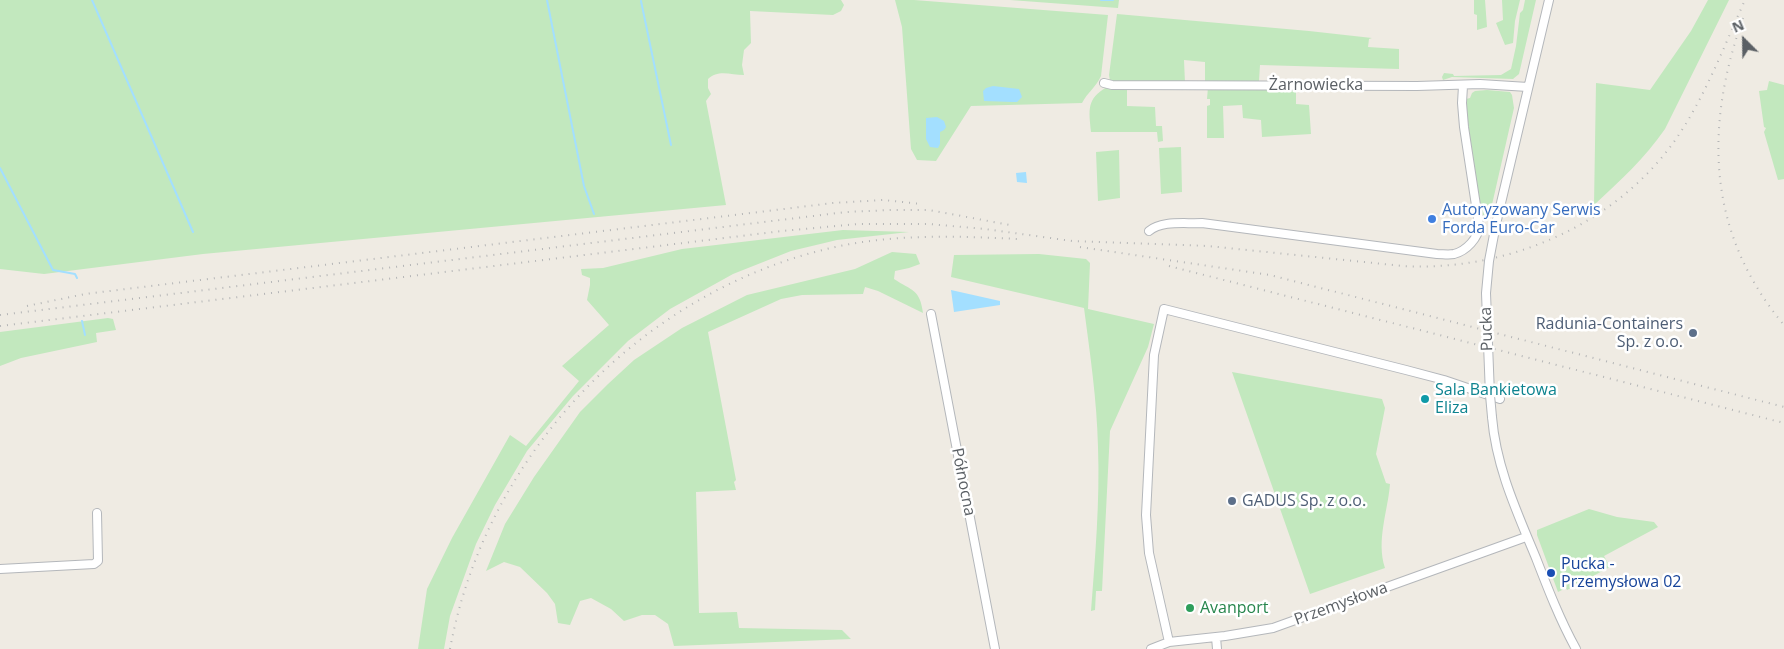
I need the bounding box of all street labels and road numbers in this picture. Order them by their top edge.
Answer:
street label: Żarnowiecka [1269,75,1363,95]
street label: Pucka [1477,306,1497,352]
street label: Północna [947,446,979,518]
street label: Przemysłowa [1292,578,1390,630]

